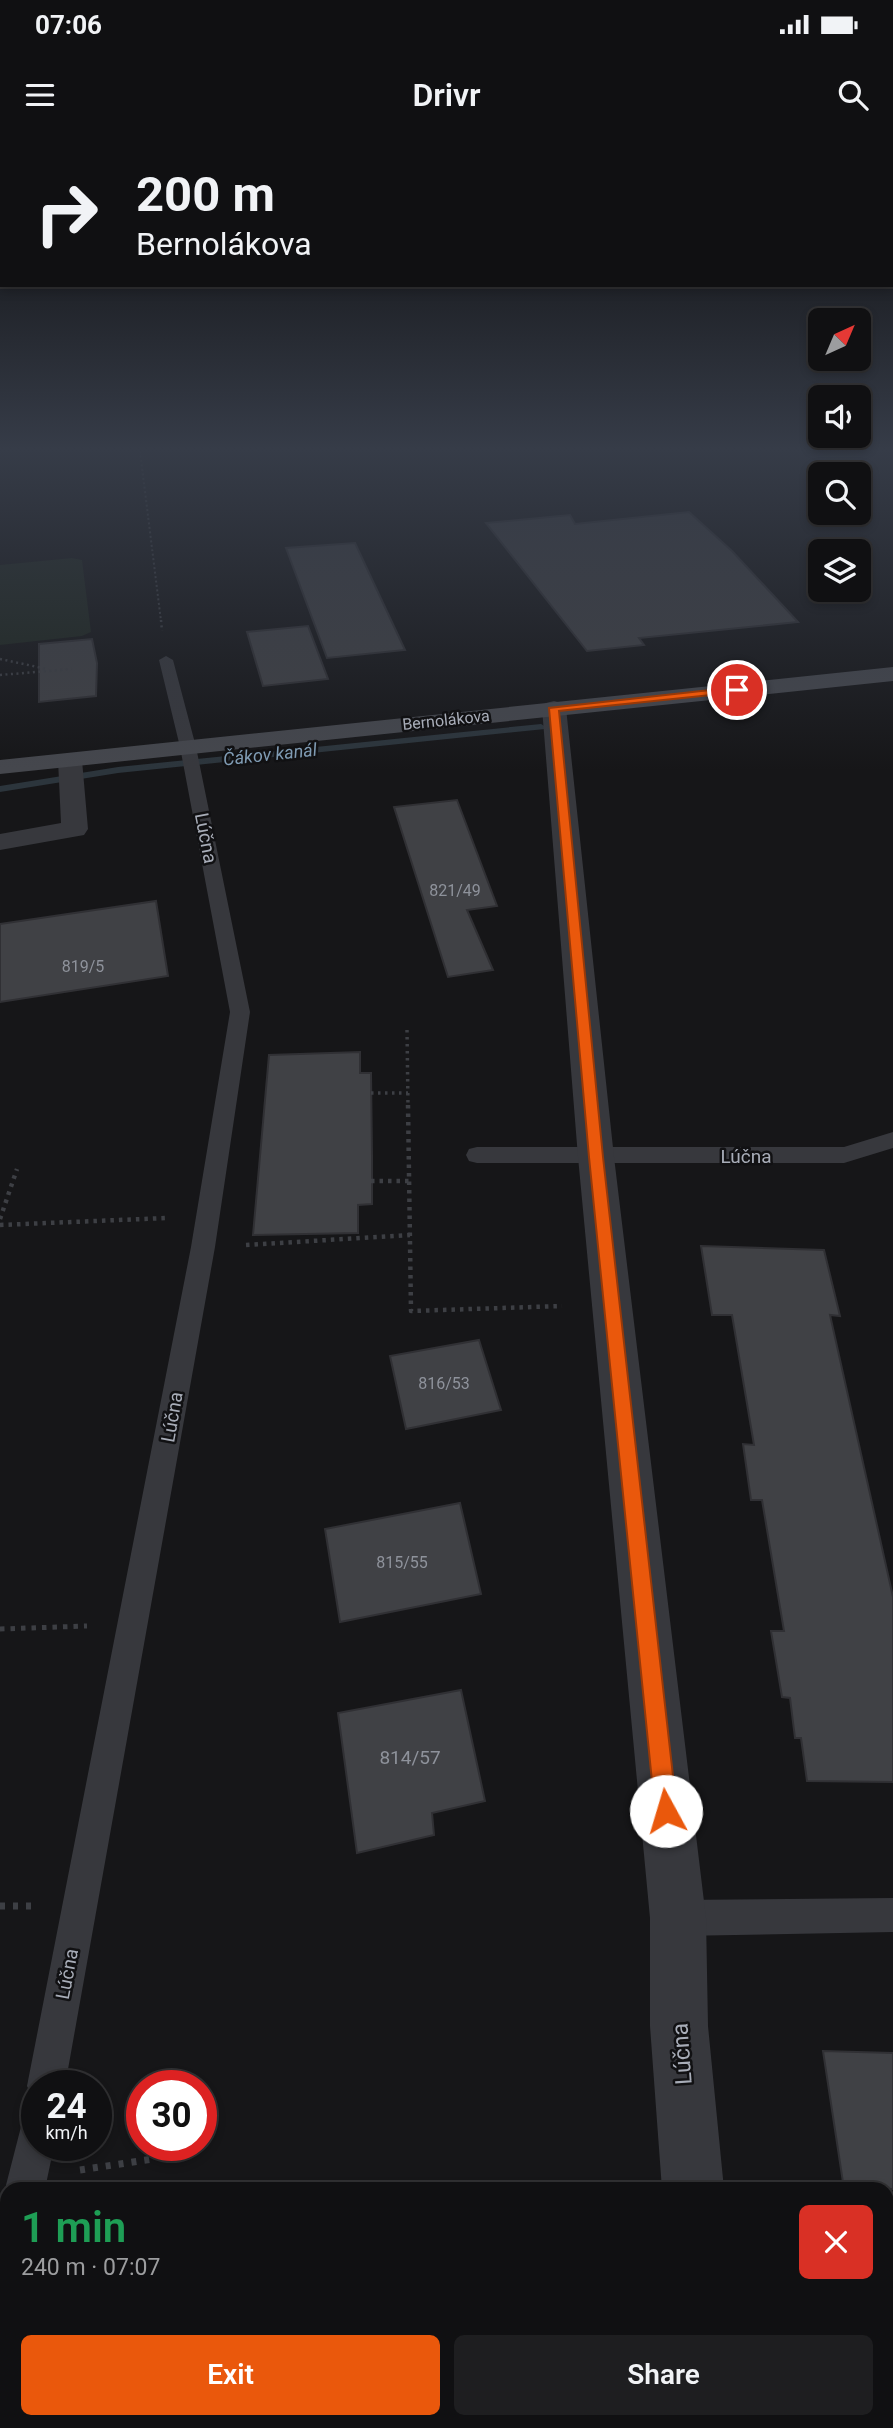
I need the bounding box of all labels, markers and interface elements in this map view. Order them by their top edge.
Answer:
text: 07:06 [35,10,102,40]
icon: menu [21,76,59,114]
text: Drivr [412,76,481,114]
icon: search [834,76,872,114]
text: 200 m [136,166,275,223]
icon: right [21,168,112,259]
text: Bernolákova [136,225,312,263]
north arrow [808,308,872,371]
map controls [808,308,871,602]
button: sound [808,385,871,448]
button: search [808,462,871,525]
button: layers [808,539,871,602]
pin [707,660,767,720]
icon: arrive [718,671,756,709]
street label: Bernolákova [401,706,491,734]
water label: Čákov kanál [222,738,319,769]
street label: Lúčna [190,811,222,865]
house number: 821/49 [429,881,481,900]
house number: 819/5 [62,957,104,976]
street label: Lúčna [720,1145,772,1168]
house number: 816/53 [418,1374,470,1393]
street label: Lúčna [156,1390,188,1444]
house number: 815/55 [376,1553,428,1572]
house number: 814/57 [379,1746,441,1769]
position arrow [629,1774,703,1848]
street label: Lúčna [51,1947,83,2001]
street label: Lúčna [666,2022,698,2086]
speed limit sign: 30 [126,2070,217,2161]
text: 24 [46,2086,87,2127]
text: km/h [45,2122,88,2143]
text: 1 min [21,2203,126,2252]
button: close [799,2205,873,2279]
text: 240 m · 07:07 [21,2254,160,2281]
button: Exit [21,2335,440,2415]
button: Share [454,2335,873,2415]

